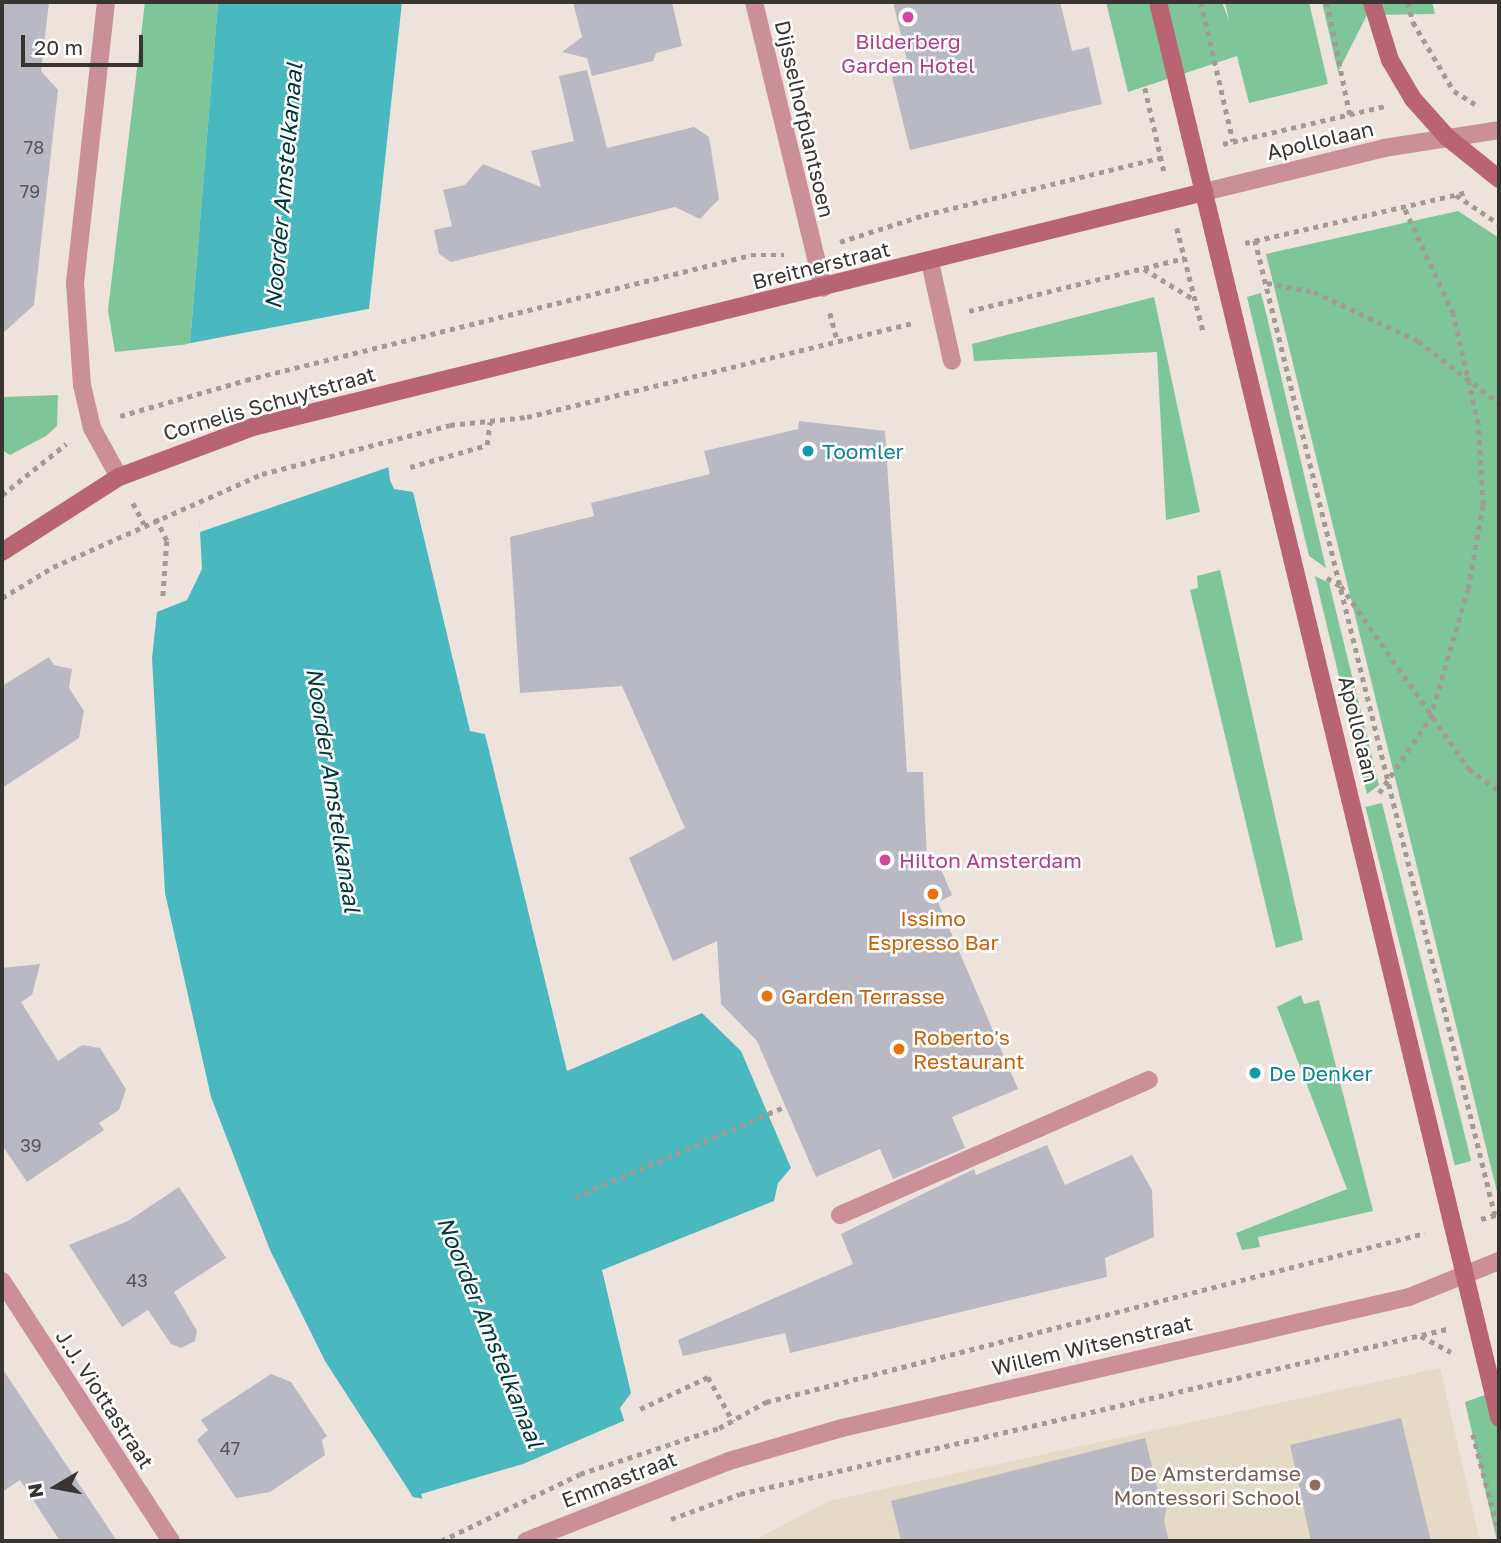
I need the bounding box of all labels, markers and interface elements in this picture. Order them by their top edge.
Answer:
marker: Bilderberg Garden Hotel [900,9,916,25]
street label: Dijsselhofplantsoen [770,18,840,220]
scale bar [24,21,147,65]
place label: Bilderberg Garden Hotel [841,28,975,78]
text: 20 m [34,34,83,60]
water label: Noorder Amstelkanaal [258,62,308,310]
street label: Apollolaan [1264,115,1376,165]
house number: 78 [24,136,44,158]
house number: 79 [20,180,40,202]
street label: Breitnerstraat [750,236,892,294]
street label: Cornelis Schuytstraat [160,361,378,445]
place label: Toomler [822,438,904,464]
marker: Toomler [800,443,816,459]
water label: Noorder Amstelkanaal [301,666,367,914]
street label: Apollolaan [1334,673,1384,785]
place label: Hilton Amsterdam [899,847,1082,873]
marker: Hilton Amsterdam [877,852,893,868]
marker: Issimo Espresso Bar [925,886,941,902]
place label: Issimo Espresso Bar [867,905,999,955]
place label: Garden Terrasse [781,983,945,1009]
marker: Garden Terrasse [759,988,775,1004]
place label: Roberto's Restaurant [913,1024,1024,1074]
marker: Roberto's Restaurant [891,1041,907,1057]
place label: De Denker [1269,1060,1373,1086]
marker: De Denker [1247,1065,1263,1081]
house number: 39 [20,1134,42,1156]
water label: Noorder Amstelkanaal [432,1212,550,1452]
house number: 43 [126,1269,148,1291]
street label: Willem Witsenstraat [989,1310,1195,1380]
street label: J.J. Viottastraat [51,1325,159,1473]
house number: 47 [220,1437,240,1459]
street label: Emmastraat [558,1446,680,1512]
north arrow [21,1452,91,1522]
place label: De Amsterdamse Montessori School [1113,1460,1301,1510]
marker: De Amsterdamse Montessori School [1307,1477,1323,1493]
text: N [22,1482,47,1500]

